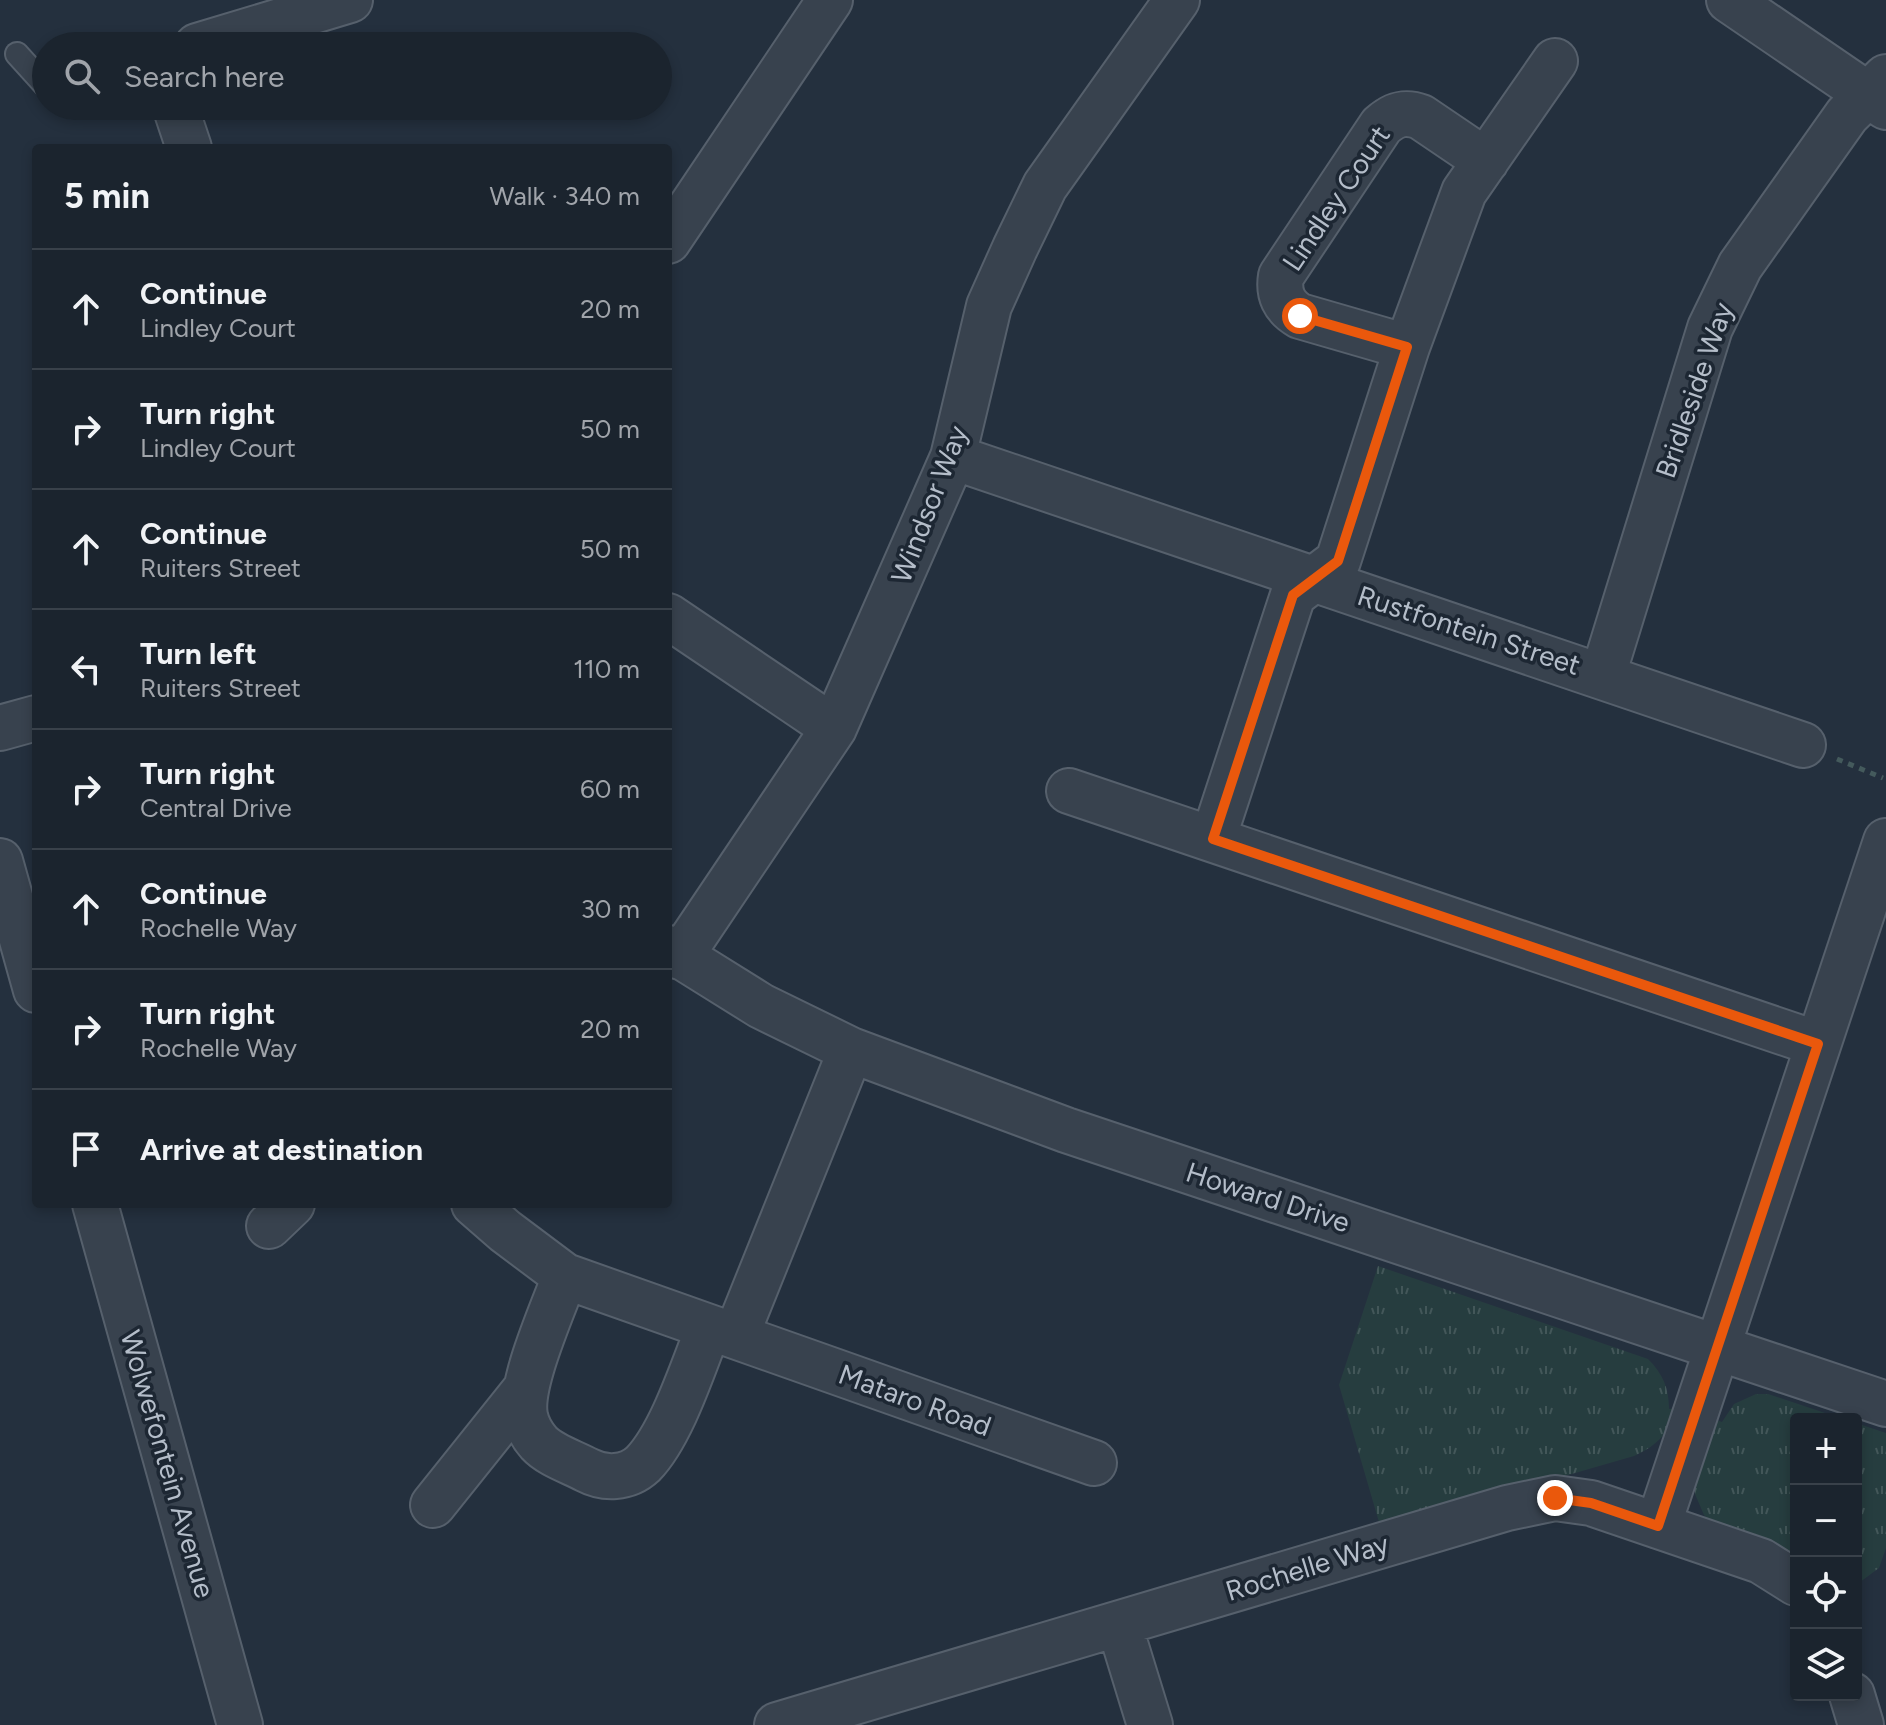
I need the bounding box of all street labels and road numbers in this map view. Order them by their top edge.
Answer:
street label: Lindley Court [1275,119,1397,277]
street label: Bridleside Way [1648,297,1740,482]
street label: Windsor Way [883,420,975,587]
street label: Rustfontein Street [1353,578,1585,682]
street label: Howard Drive [1182,1155,1354,1239]
street label: Wolwefontein Avenue [114,1326,222,1602]
street label: Mataro Road [834,1357,996,1443]
street label: Rochelle Way [1221,1526,1393,1608]

